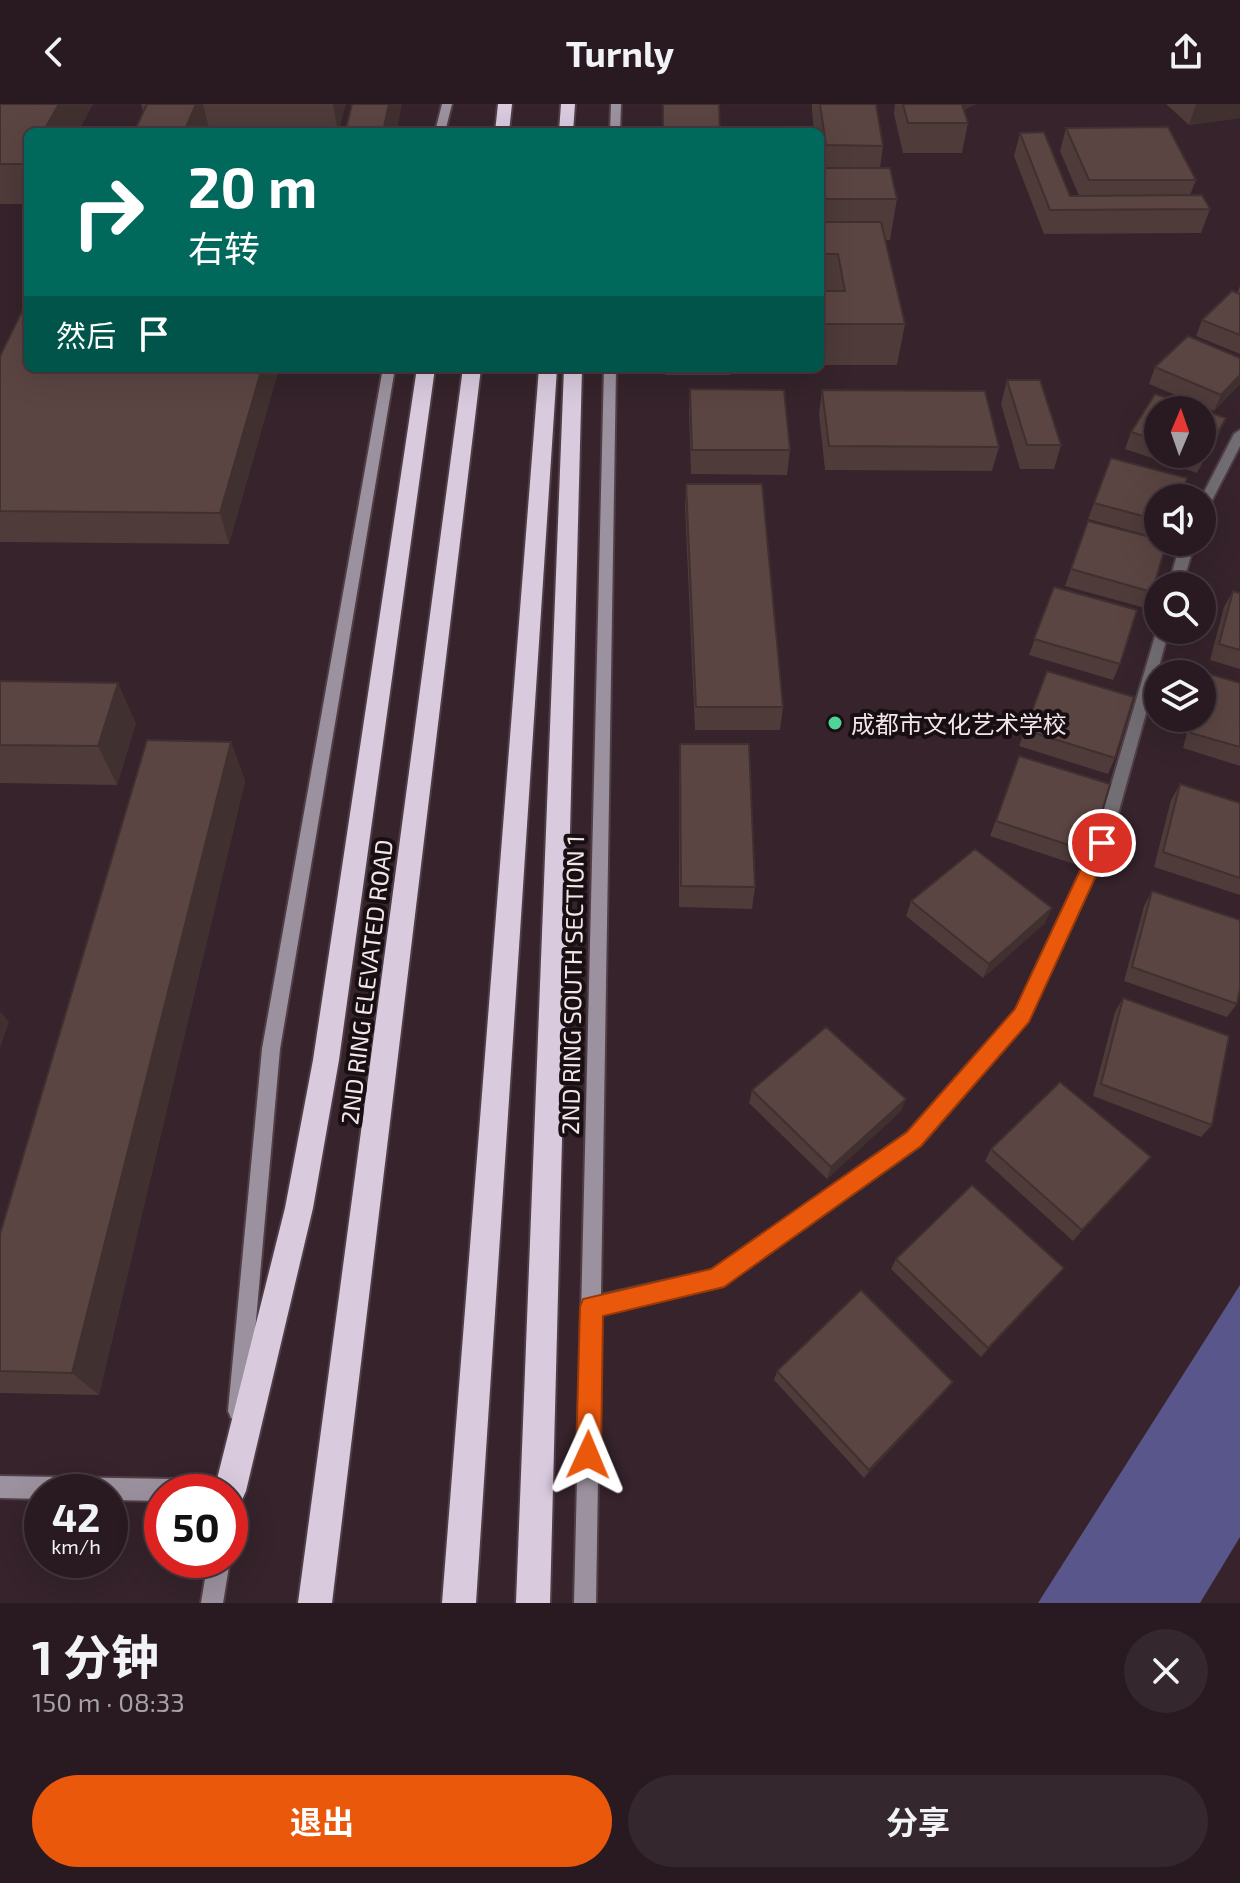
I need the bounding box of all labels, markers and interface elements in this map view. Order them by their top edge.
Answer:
icon: back [32,30,76,74]
icon: share [1164,30,1208,74]
text: Turnly [566,31,674,74]
text: 20 m [188,152,317,219]
icon: right [56,160,160,264]
text: 右转 [188,226,260,269]
icon: arrive [132,312,176,356]
text: 然后 [56,317,116,353]
north arrow [1144,396,1216,468]
map controls [1144,396,1216,732]
button: sound [1144,484,1216,556]
button: search [1144,572,1216,644]
button: layers [1144,660,1216,732]
place label: 成都市文化艺术学校 [851,709,1067,738]
marker: 成都市文化艺术学校 [826,714,844,732]
pin [1068,809,1136,877]
icon: arrive [1080,821,1124,865]
street label: 2ND RING SOUTH SECTION 1 [555,835,589,1135]
street label: 2ND RING ELEVATED ROAD [334,838,398,1126]
position arrow [546,1413,630,1497]
speed limit sign: 50 [144,1474,248,1578]
text: 42 [52,1492,100,1540]
text: km/h [51,1534,101,1558]
text: 1 分钟 [32,1627,159,1685]
button: close [1124,1629,1208,1713]
text: 150 m · 08:33 [32,1686,185,1717]
button: 退出 [32,1775,612,1867]
button: 分享 [628,1775,1208,1867]

